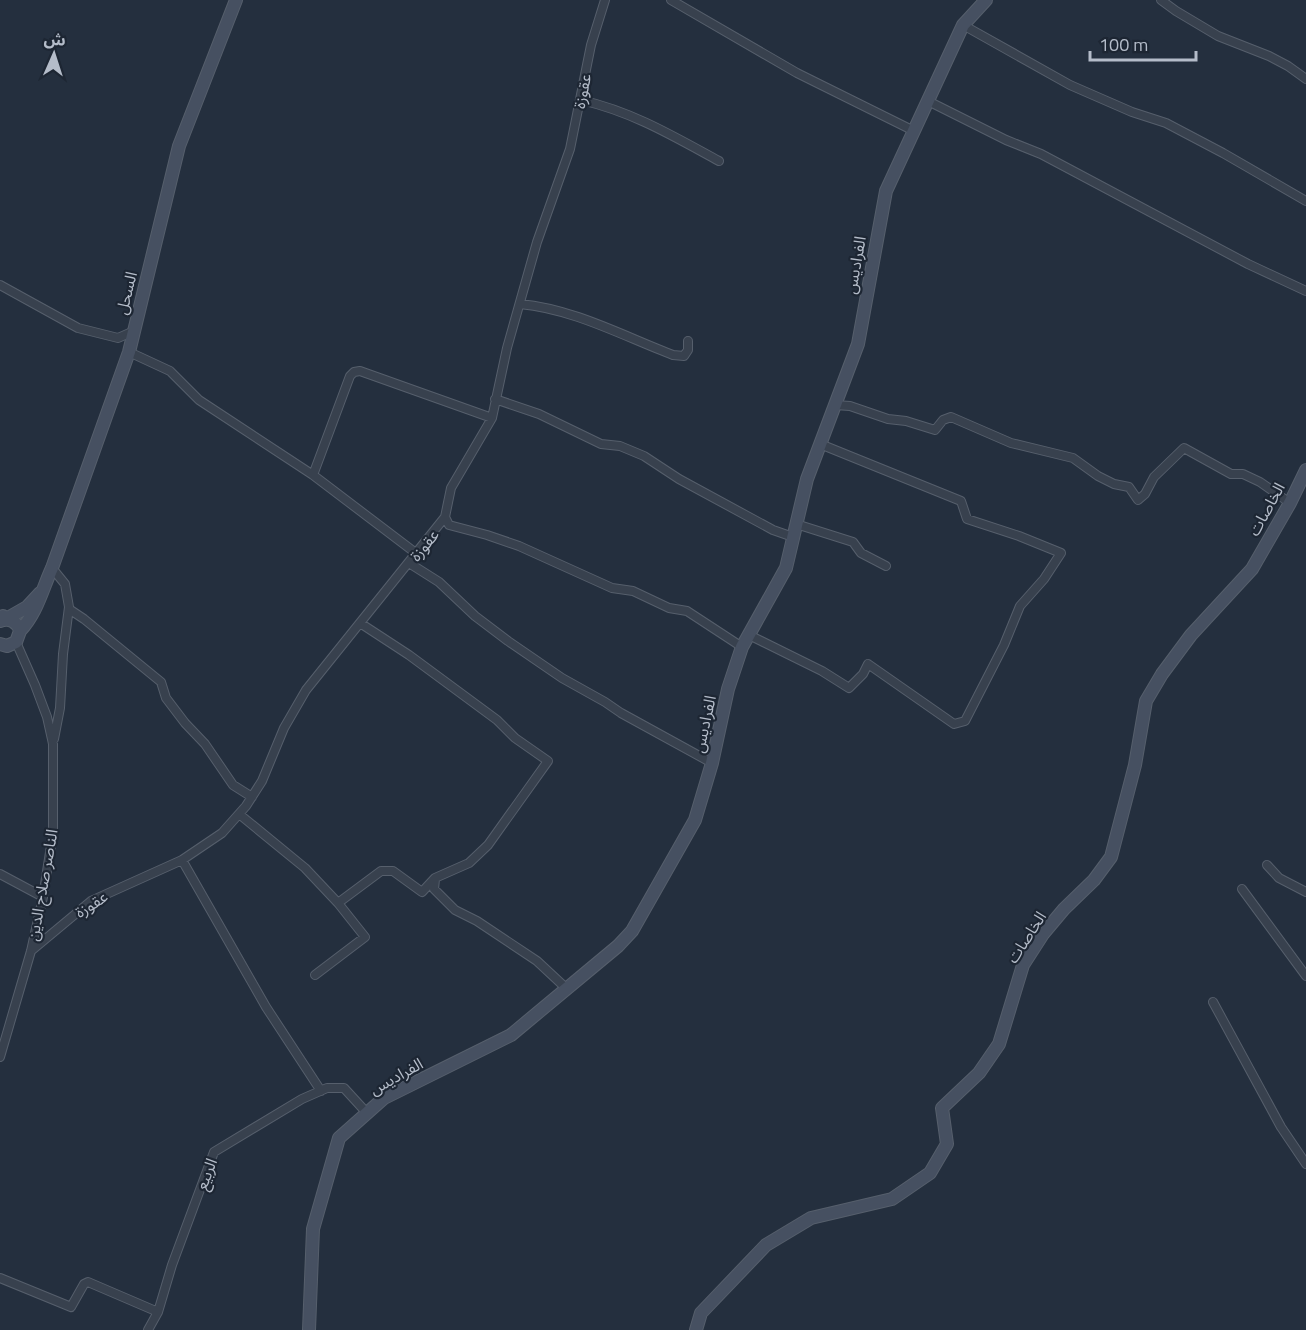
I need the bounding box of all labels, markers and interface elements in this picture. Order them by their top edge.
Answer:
north arrow [24,24,84,84]
scale bar [1090,24,1196,62]
text: ش [43,26,66,52]
text: 100 m [1099,31,1148,58]
street label: عقوزة [567,71,597,111]
street label: الفراديس [838,234,872,296]
street label: السحل [109,269,143,317]
street label: الخاصات [1241,478,1291,540]
street label: عقوزة [404,524,444,566]
street label: الفراديس [686,693,722,755]
street label: الناصر صلاح الدين [20,827,65,943]
street label: عقوزة [70,884,112,924]
street label: الخاصات [1000,906,1052,968]
street label: الفراديس [365,1051,427,1101]
street label: الربيع [189,1154,224,1194]

